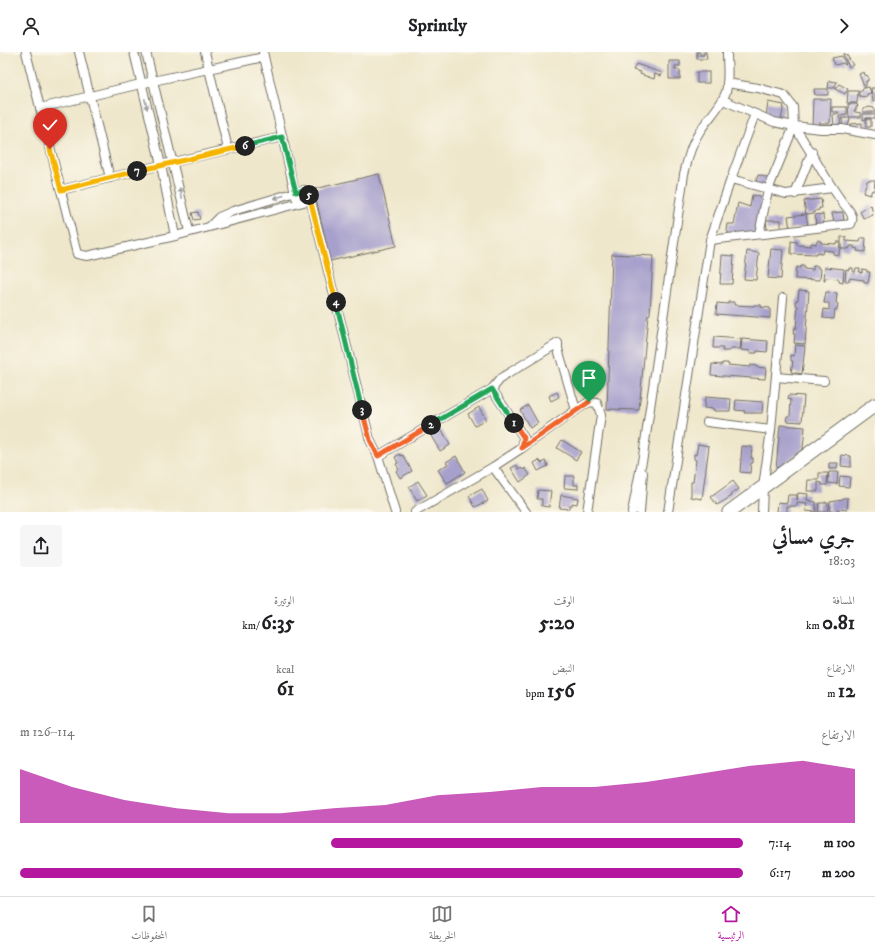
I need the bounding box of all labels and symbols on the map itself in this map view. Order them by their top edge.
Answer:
one-way arrow [143,98,149,110]
pin [33,108,67,149]
pin: 6 [235,136,255,156]
pin: 7 [127,161,147,181]
pin: 5 [299,185,319,205]
one-way arrow [177,187,183,199]
one-way arrow [273,195,285,201]
pin: 4 [326,292,346,312]
pin [572,361,606,402]
pin: 3 [352,400,372,420]
pin: 1 [504,413,524,433]
pin: 2 [421,415,441,435]

